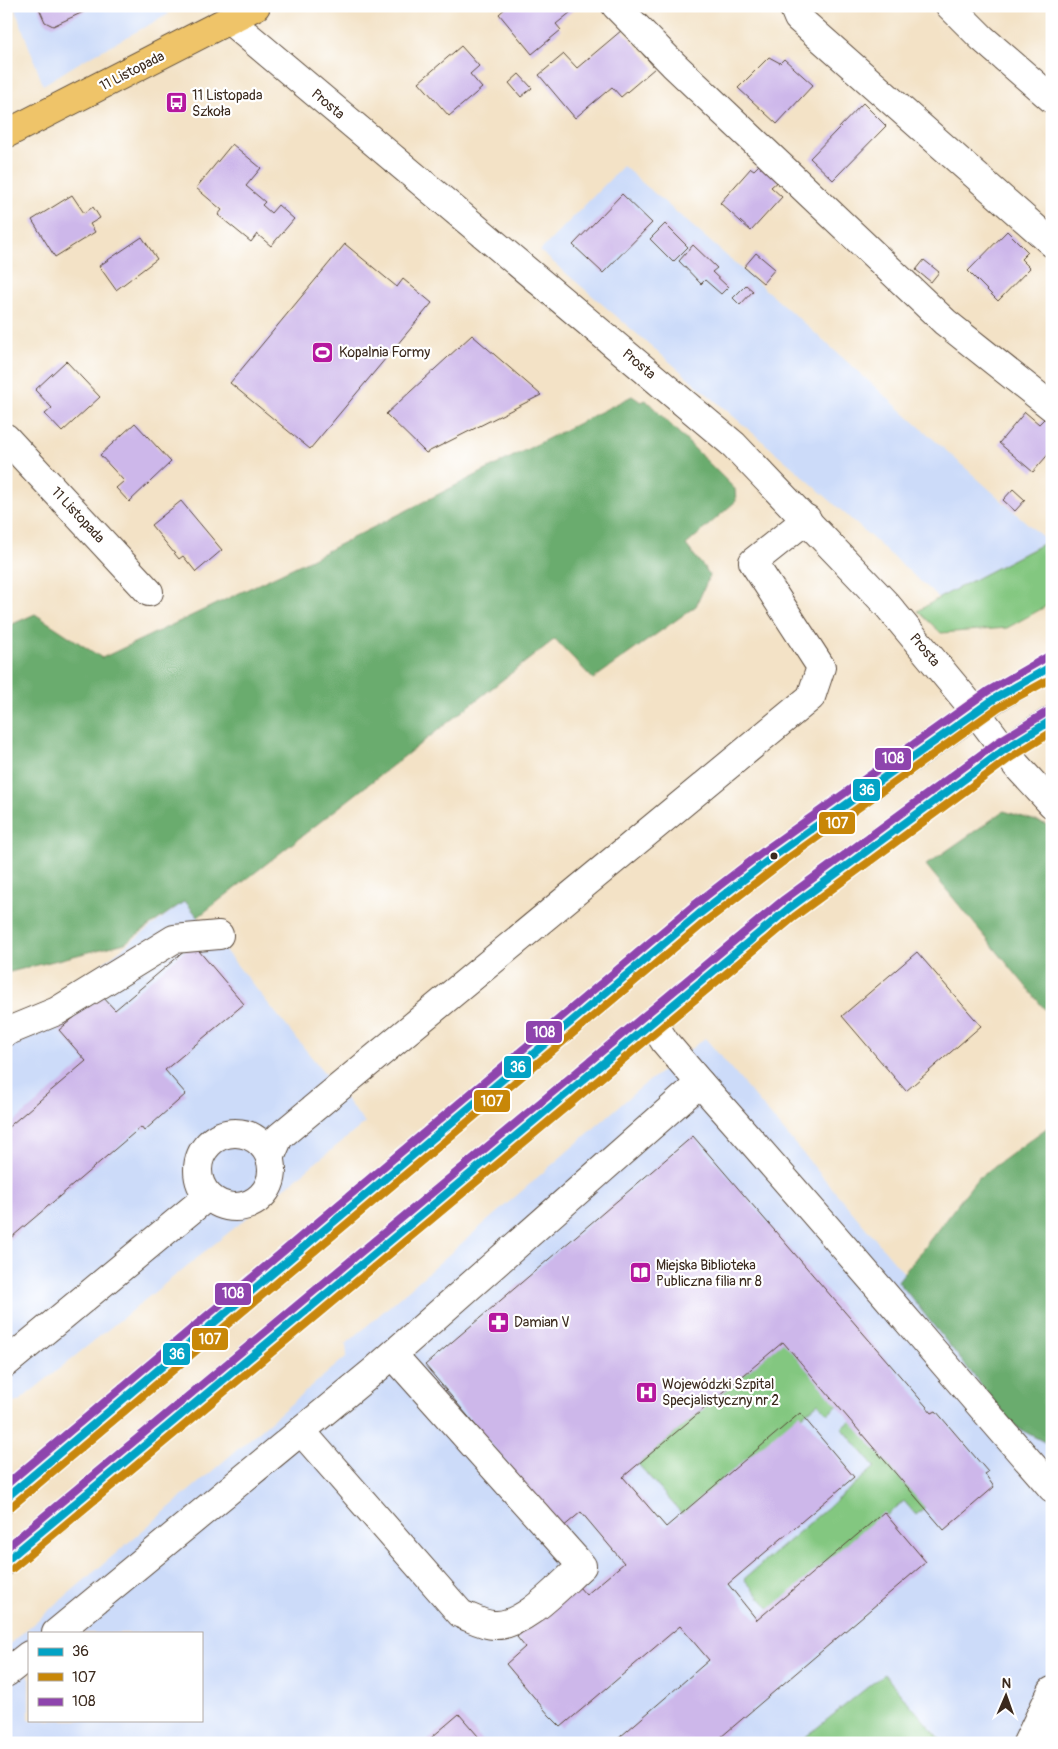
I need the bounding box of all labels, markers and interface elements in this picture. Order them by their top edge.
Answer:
street label: 11 Listopada [97,47,167,95]
street label: Prosta [308,85,348,123]
place label: 11 Listopada Szkoła [192,87,262,120]
bus stop icon: 11 Listopada Szkoła [164,91,188,115]
sports icon: Kopalnia Formy [311,340,335,364]
place label: Kopalnia Formy [339,344,430,361]
street label: Prosta [619,345,659,383]
street label: 11 Listopada [48,483,108,547]
street label: Prosta [906,630,944,670]
line badge: 108 [874,747,912,771]
text: 108 [882,750,904,767]
line badge: 36 [852,778,881,802]
text: 36 [859,782,875,799]
line badge: 107 [818,811,856,835]
text: 107 [826,815,849,832]
unlabelled marker [769,851,779,861]
line badge: 108 [525,1020,563,1044]
text: 108 [533,1024,555,1041]
line badge: 36 [503,1055,532,1079]
text: 36 [510,1059,526,1076]
line badge: 107 [473,1089,511,1113]
text: 107 [481,1093,504,1110]
place label: Miejska Biblioteka Publiczna filia nr 8 [656,1257,762,1290]
library icon: Miejska Biblioteka Publiczna filia nr 8 [628,1261,652,1285]
line badge: 108 [214,1282,252,1306]
text: 108 [222,1285,244,1302]
pharmacy icon: Damian V [486,1310,510,1334]
place label: Damian V [514,1314,570,1331]
line badge: 107 [191,1327,229,1351]
text: 107 [199,1331,222,1348]
line badge: 36 [162,1342,191,1366]
text: 36 [169,1346,185,1363]
place label: Wojewódzki Szpital Specjalistyczny nr 2 [662,1376,779,1409]
hospital icon: Wojewódzki Szpital Specjalistyczny nr 2 [634,1380,658,1404]
legend [28,1632,202,1722]
text: 36 [72,1642,89,1661]
text: 107 [72,1668,96,1687]
north arrow [980,1672,1030,1722]
text: N [1001,1675,1011,1692]
text: 108 [72,1692,96,1711]

